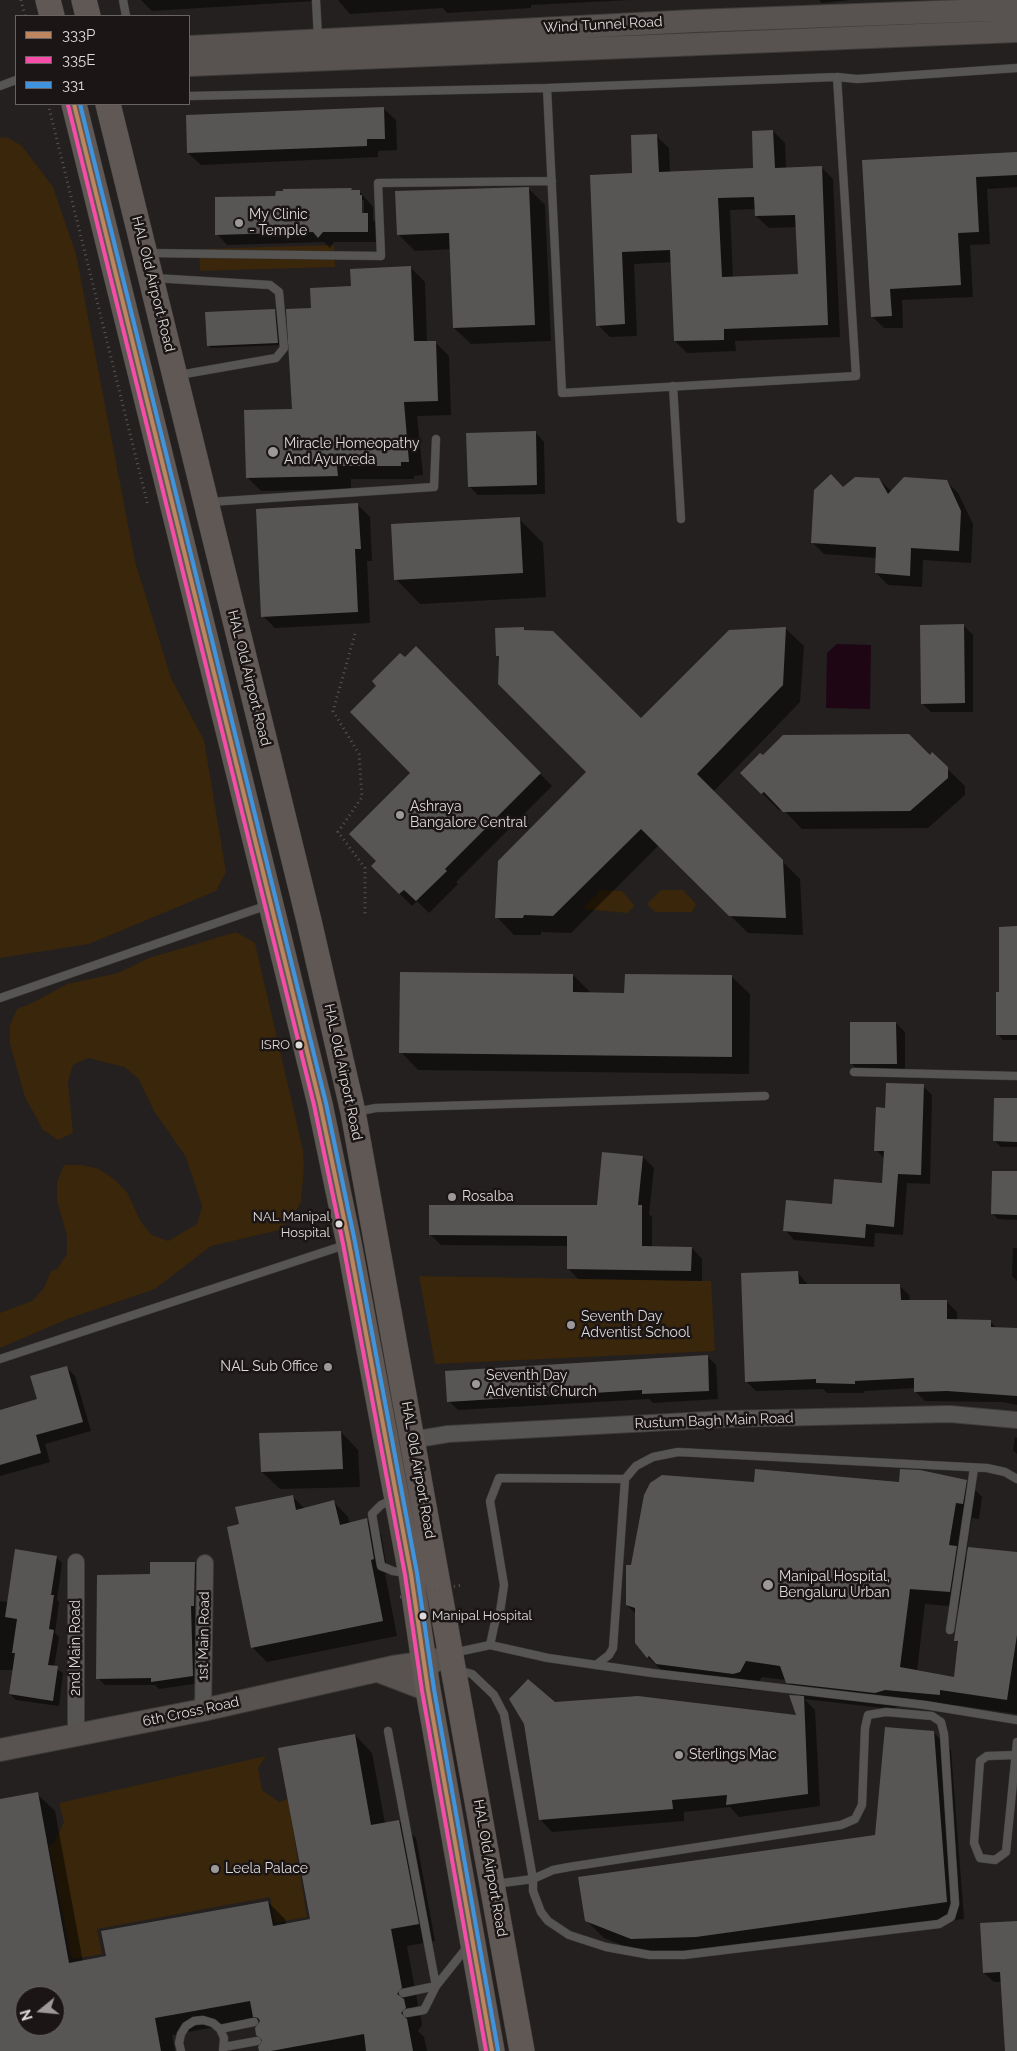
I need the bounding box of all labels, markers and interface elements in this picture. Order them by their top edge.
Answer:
street label: Wind Tunnel Road [543,13,663,37]
legend [15,15,190,105]
text: 333P [62,26,95,44]
text: 335E [62,51,95,69]
text: 331 [62,76,84,94]
place label: My Clinic - Temple [249,207,308,240]
street label: HAL Old Airport Road [128,214,178,354]
marker: My Clinic - Temple [233,217,245,229]
place label: Miracle Homeopathy And Ayurveda [284,436,420,468]
marker: Miracle Homeopathy And Ayurveda [266,445,280,459]
street label: HAL Old Airport Road [224,608,274,748]
place label: Ashraya Bangalore Central [410,799,527,832]
marker: Ashraya Bangalore Central [394,809,406,821]
street label: HAL Old Airport Road [320,1002,366,1142]
place label: ISRO [261,1037,290,1053]
marker: ISRO [294,1040,304,1050]
place label: Rosalba [462,1189,514,1205]
marker: Rosalba [446,1191,458,1203]
place label: NAL Manipal Hospital [253,1209,330,1240]
marker: NAL Manipal Hospital [334,1219,344,1229]
place label: Seventh Day Adventist School [581,1309,690,1341]
marker: Seventh Day Adventist School [565,1319,577,1331]
place label: NAL Sub Office [220,1359,318,1375]
marker: NAL Sub Office [322,1361,334,1373]
place label: Seventh Day Adventist Church [486,1368,597,1400]
marker: Seventh Day Adventist Church [470,1378,482,1390]
street label: HAL Old Airport Road [398,1400,438,1540]
street label: Rustum Bagh Main Road [634,1410,794,1432]
place label: Manipal Hospital, Bengaluru Urban [779,1569,890,1601]
marker: Manipal Hospital, Bengaluru Urban [761,1578,775,1592]
street label: 1st Main Road [195,1591,213,1681]
street label: 2nd Main Road [68,1600,84,1696]
place label: Manipal Hospital [432,1608,532,1624]
marker: Manipal Hospital [418,1611,428,1621]
street label: 6th Cross Road [141,1694,241,1730]
place label: Sterlings Mac [689,1747,777,1763]
marker: Sterlings Mac [673,1749,685,1761]
street label: HAL Old Airport Road [470,1798,510,1938]
place label: Leela Palace [225,1861,308,1877]
marker: Leela Palace [209,1863,221,1875]
north arrow [15,1986,65,2036]
text: N [17,2008,36,2023]

